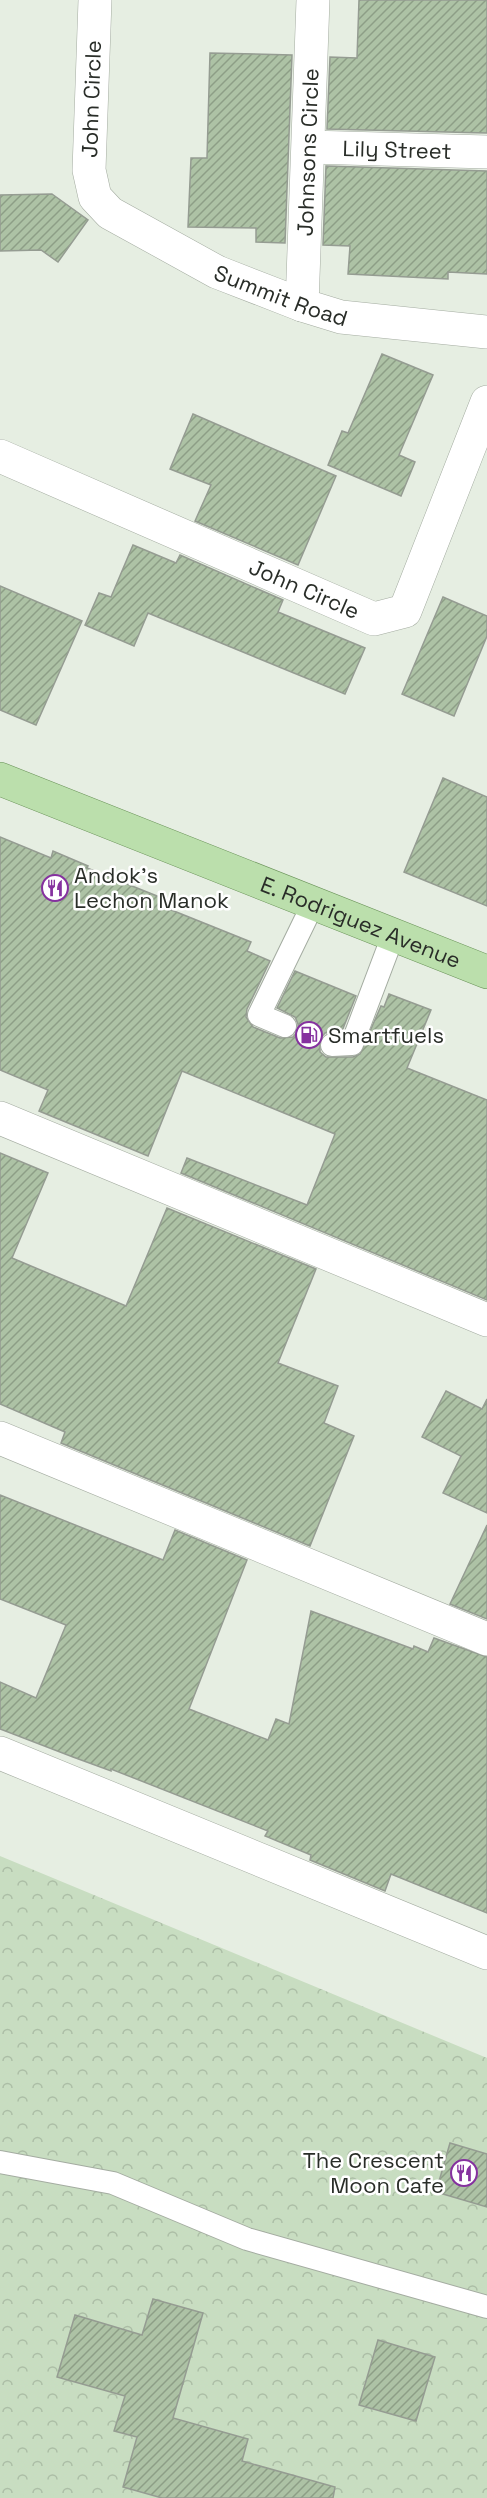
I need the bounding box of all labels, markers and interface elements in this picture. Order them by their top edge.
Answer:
street label: John Circle [75,40,107,158]
street label: Johnsons Circle [290,68,325,237]
street label: Lily Street [342,134,452,165]
street label: Summit Road [210,258,351,332]
street label: John Circle [245,552,364,625]
place label: Andok's Lechon Manok [74,861,229,914]
street label: E. Rodriguez Avenue [257,870,465,974]
restaurant icon: Andok's Lechon Manok [40,873,70,903]
fuel station icon: Smartfuels [294,1020,324,1050]
place label: Smartfuels [328,1021,444,1049]
place label: The Crescent Moon Cafe [303,2146,444,2199]
restaurant icon: The Crescent Moon Cafe [449,2158,479,2188]

